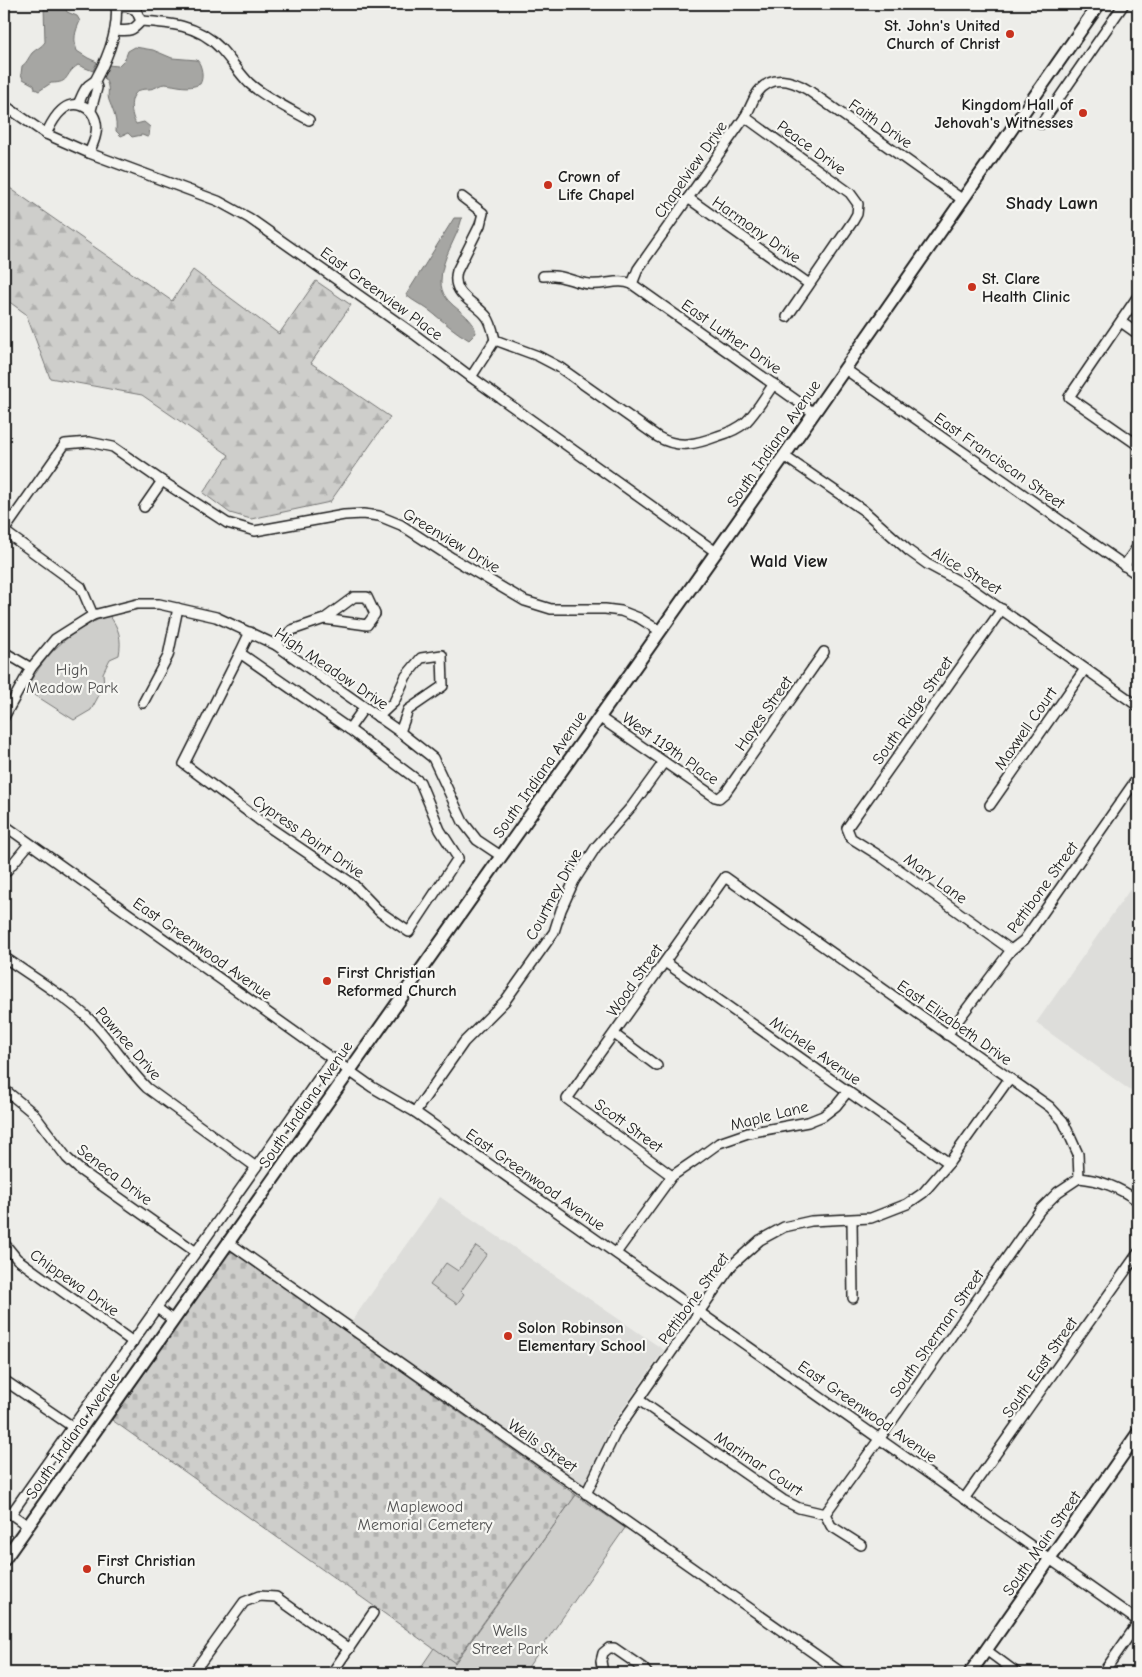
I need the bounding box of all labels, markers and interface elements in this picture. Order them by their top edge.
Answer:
place label: St. John's United Church of Christ [884,17,1001,53]
marker: St. John's United Church of Christ [1004,28,1016,40]
street label: Faith Drive [845,95,916,152]
place label: Kingdom Hall of Jehovah's Witnesses [935,96,1074,132]
marker: Kingdom Hall of Jehovah's Witnesses [1077,107,1089,119]
street label: Peace Drive [774,117,849,179]
street label: Chapelview Drive [651,118,731,222]
place label: Crown of Life Chapel [558,168,635,204]
marker: Crown of Life Chapel [542,179,554,191]
street label: Harmony Drive [709,193,804,267]
district label: Shady Lawn [1006,193,1098,214]
street label: East Greenview Place [317,243,446,344]
place label: St. Clare Health Clinic [982,270,1070,306]
marker: St. Clare Health Clinic [966,281,978,293]
street label: East Luther Drive [678,296,785,378]
street label: South Indiana Avenue [723,377,824,510]
street label: East Franciscan Street [931,409,1068,513]
street label: Greenview Drive [400,505,503,577]
street label: Alice Street [929,543,1005,599]
district label: Wald View [750,551,828,572]
street label: High Meadow Drive [271,624,392,714]
street label: South Ridge Street [869,653,957,768]
park label: High Meadow Park [26,661,118,697]
street label: Hayes Street [732,673,796,754]
street label: Maxwell Court [991,684,1061,773]
street label: South Indiana Avenue [489,708,590,841]
street label: West 119th Place [619,709,722,789]
street label: Cypress Point Drive [249,792,368,882]
street label: Pettibone Street [1004,838,1082,937]
street label: Courtney Drive [522,846,586,943]
street label: Mary Lane [900,850,970,908]
street label: East Greenwood Avenue [129,894,275,1004]
street label: Wood Street [603,941,667,1020]
place label: First Christian Reformed Church [337,964,457,1000]
marker: First Christian Reformed Church [321,975,333,987]
street label: East Elizabeth Drive [894,977,1015,1069]
street label: Pawnee Drive [92,1003,165,1084]
street label: Michele Avenue [766,1013,864,1089]
street label: South Indiana Avenue [255,1038,356,1171]
street label: Scott Street [591,1095,666,1157]
street label: Maple Lane [728,1098,810,1134]
street label: East Greenwood Avenue [462,1125,608,1235]
street label: Seneca Drive [73,1141,156,1209]
street label: Chippewa Drive [27,1246,122,1320]
street label: Pettibone Street [655,1249,733,1348]
street label: South Sherman Street [886,1266,988,1401]
street label: South East Street [998,1314,1081,1421]
place label: Solon Robinson Elementary School [518,1319,646,1355]
marker: Solon Robinson Elementary School [502,1330,514,1342]
street label: East Greenwood Avenue [794,1357,940,1467]
street label: South Indiana Avenue [22,1369,123,1502]
street label: Wells Street [505,1416,581,1476]
street label: Marimar Court [711,1428,806,1500]
street label: South Main Street [999,1487,1085,1599]
park label: Maplewood Memorial Cemetery [358,1498,493,1534]
place label: First Christian Church [97,1552,196,1588]
marker: First Christian Church [81,1563,93,1575]
park label: Wells Street Park [472,1622,548,1658]

